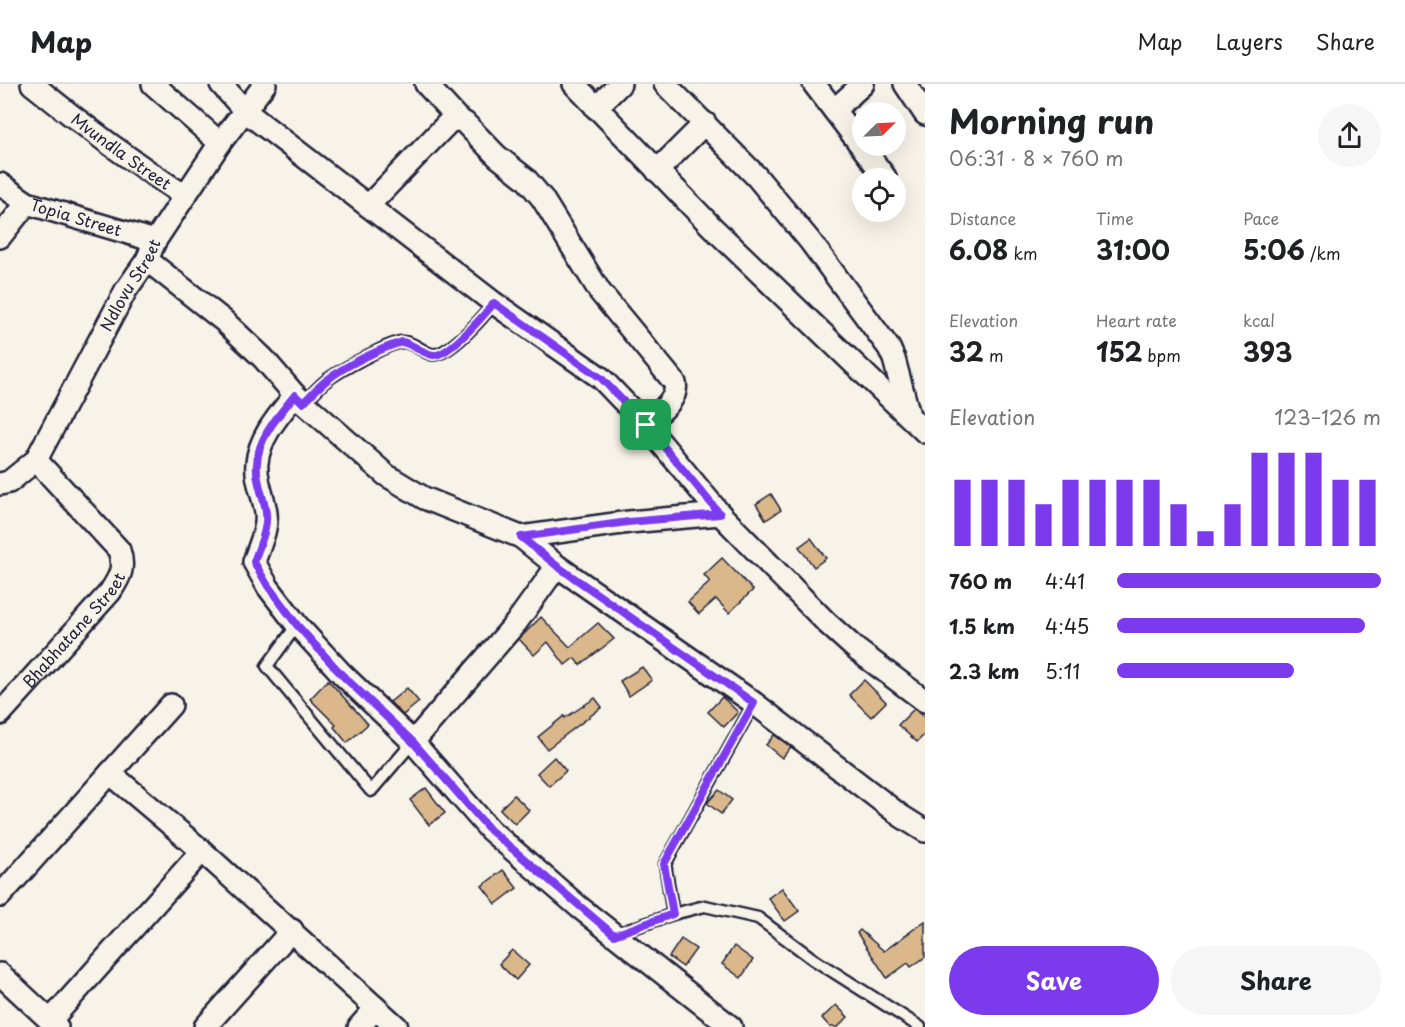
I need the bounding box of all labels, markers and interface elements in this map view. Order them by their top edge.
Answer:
text: Map [30,20,92,63]
text: Map [1138,25,1182,57]
text: Layers [1215,25,1283,57]
text: Share [1316,25,1375,57]
text: Morning run [949,95,1154,145]
north arrow [852,102,906,156]
map controls [852,102,906,222]
button: share [1318,104,1381,167]
street label: Mvundla Street [67,107,177,195]
text: 06:31 · 8 × 760 m [949,143,1123,173]
button: locate [852,168,906,222]
street label: Topia Street [28,192,125,242]
text: Distance [949,206,1016,230]
text: Time [1096,206,1134,230]
text: Pace [1243,206,1279,230]
text: 6.08 [949,230,1008,269]
text: 31:00 [1096,230,1170,269]
text: 5:06 [1243,230,1305,269]
street label: Ndlovu Street [93,234,166,335]
text: km [1008,241,1038,265]
text: /km [1305,241,1341,265]
text: Elevation [949,308,1018,332]
text: Heart rate [1096,308,1177,332]
text: kcal [1243,308,1275,332]
text: 32 [949,332,984,371]
text: 152 [1096,332,1142,371]
text: 393 [1243,332,1292,371]
text: m [984,343,1004,367]
text: bpm [1142,343,1181,367]
pin [620,399,671,450]
text: Elevation [949,402,1035,432]
text: 123–126 m [1274,402,1381,432]
icon: arrive [629,408,662,441]
text: 760 m [949,566,1012,596]
text: 4:41 [1045,566,1085,596]
street label: Bhabhatane Street [16,569,130,693]
text: 1.5 km [949,611,1015,641]
text: 4:45 [1045,611,1089,641]
text: 2.3 km [949,656,1019,686]
text: 5:11 [1045,656,1080,686]
button: Save [949,946,1159,1015]
button: Share [1171,946,1381,1015]

